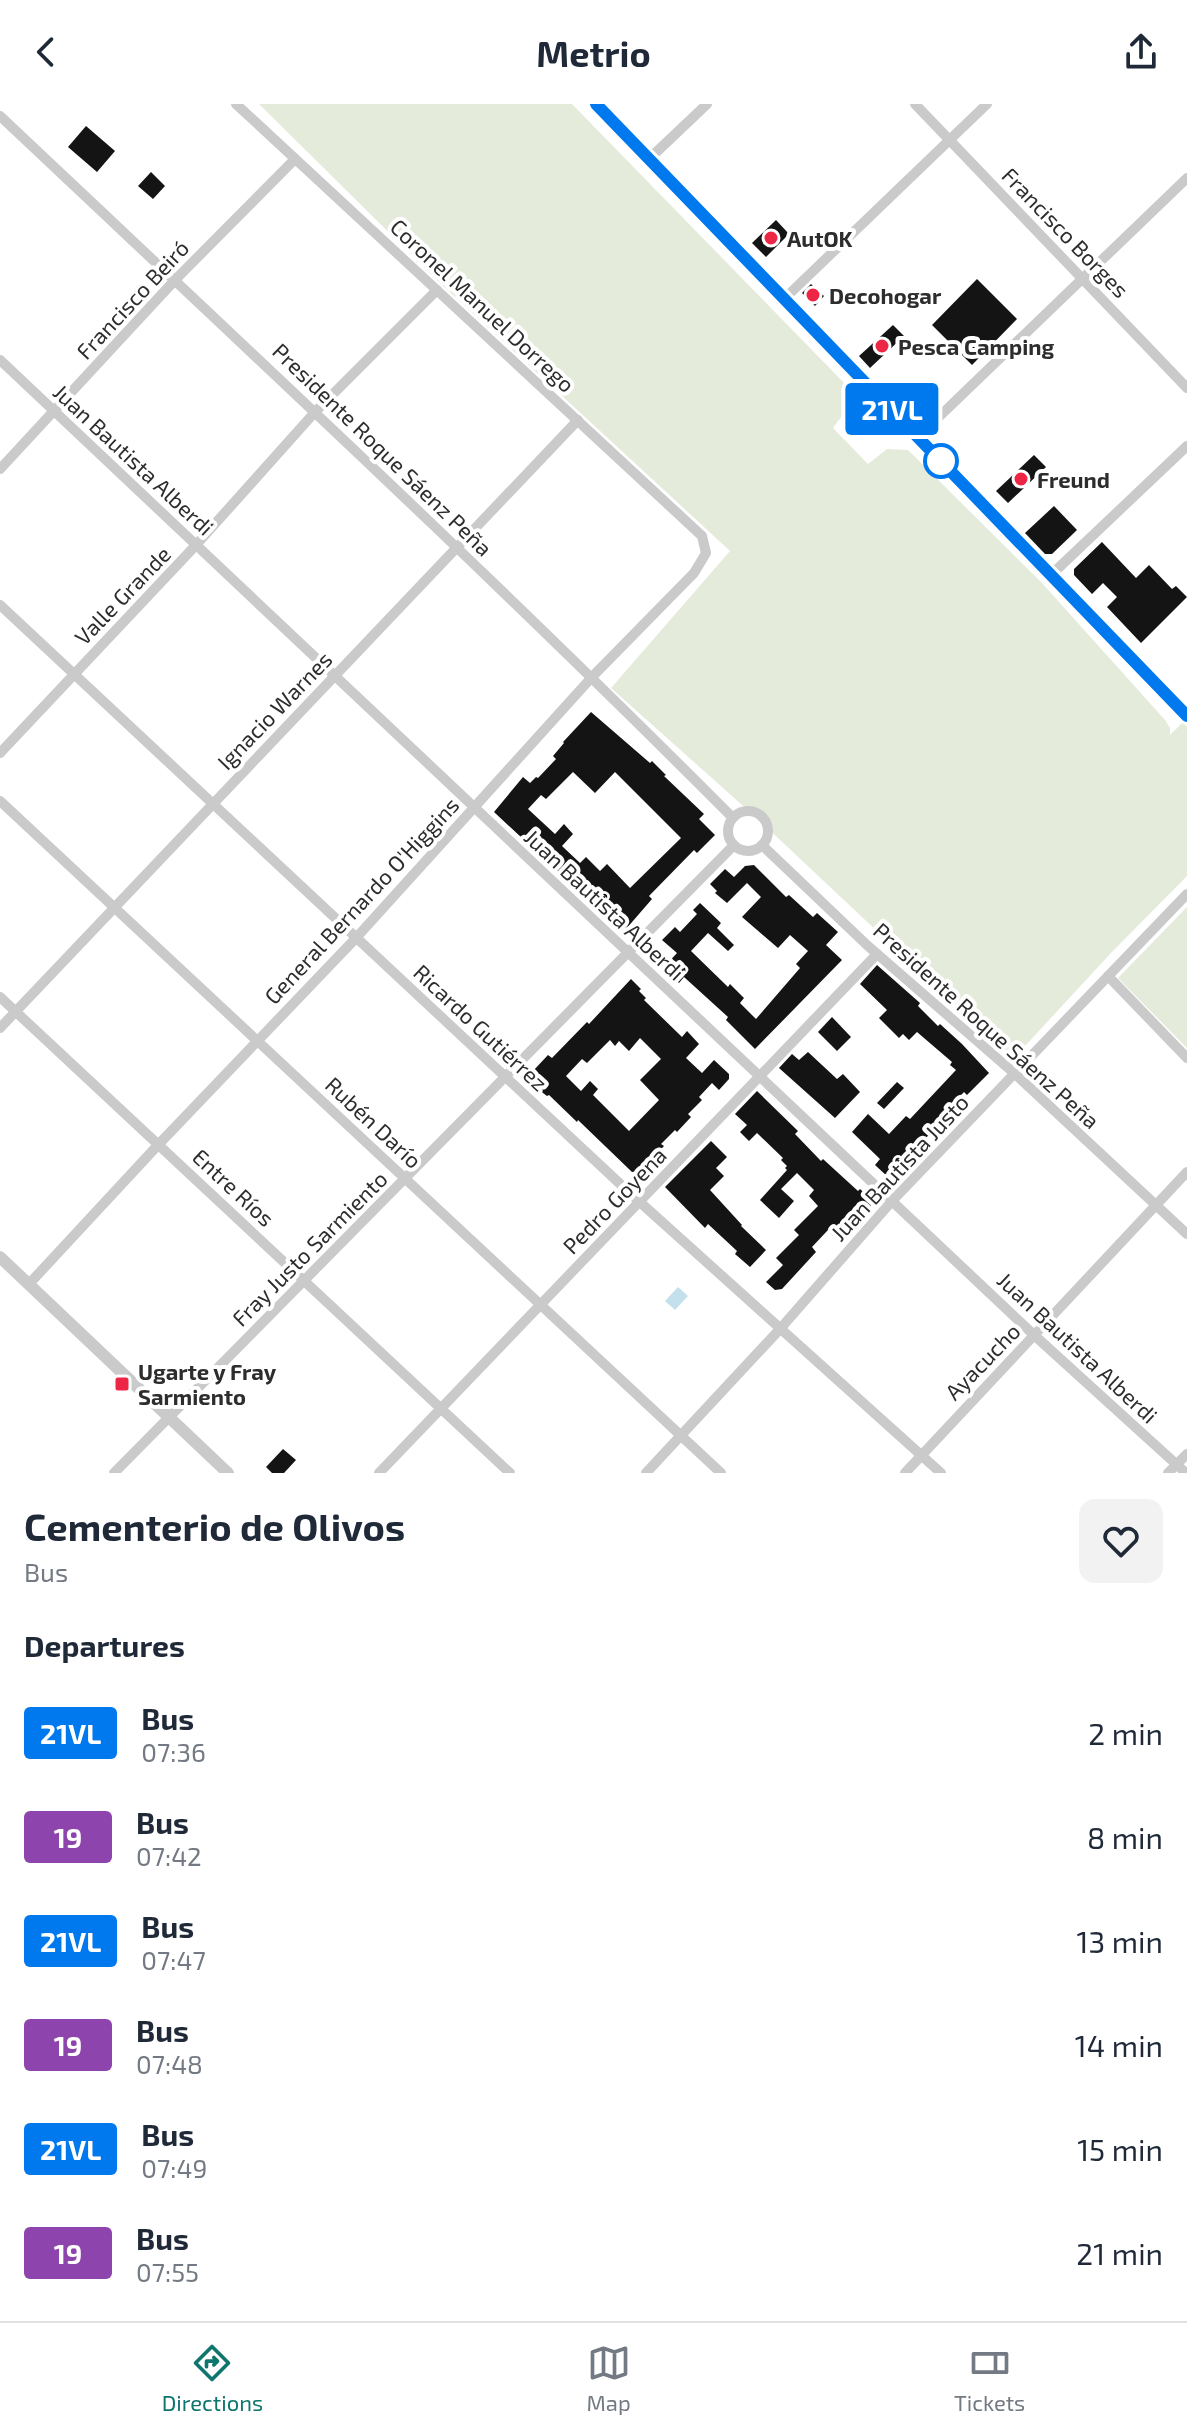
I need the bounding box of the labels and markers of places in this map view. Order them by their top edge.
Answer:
place label: AutOK [787,225,853,251]
marker: AutOK [762,229,780,247]
place label: Decohogar [829,282,942,308]
marker: Decohogar [804,286,822,304]
place label: Pesca Camping [898,333,1054,359]
marker: Pesca Camping [873,337,891,355]
unlabelled marker [924,444,958,478]
place label: Freund [1037,466,1110,492]
marker: Freund [1012,470,1030,488]
place label: Ugarte y Fray Sarmiento [138,1358,277,1409]
marker: Ugarte y Fray Sarmiento [113,1375,131,1393]

